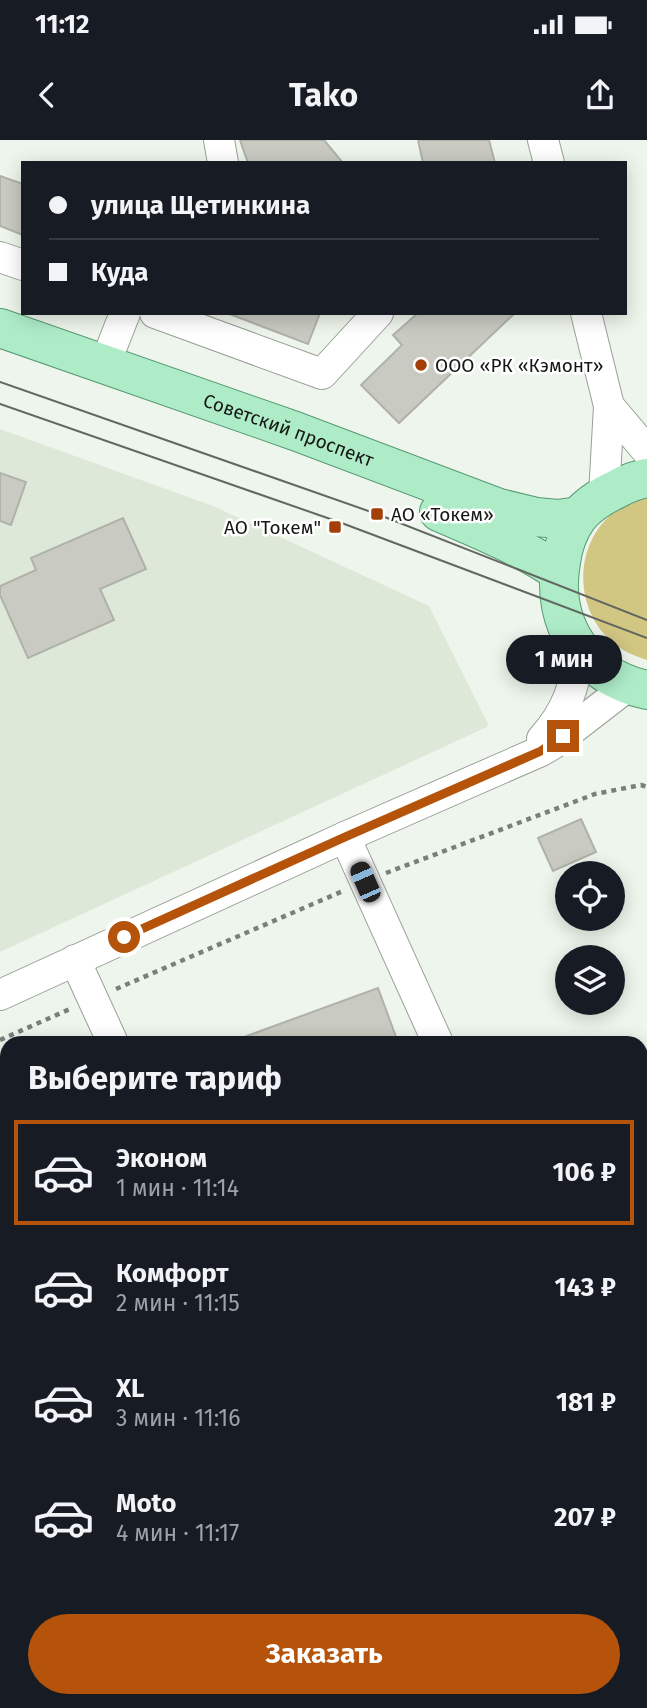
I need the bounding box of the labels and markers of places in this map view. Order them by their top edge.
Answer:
place label: ООО «РК «Кэмонт» [435,354,603,377]
marker: ООО «РК «Кэмонт» [413,357,429,373]
place label: АО «Токем» [391,503,494,526]
marker: АО «Токем» [369,506,385,522]
place label: АО "Токем" [224,516,321,539]
marker: АО "Токем" [327,519,343,535]

